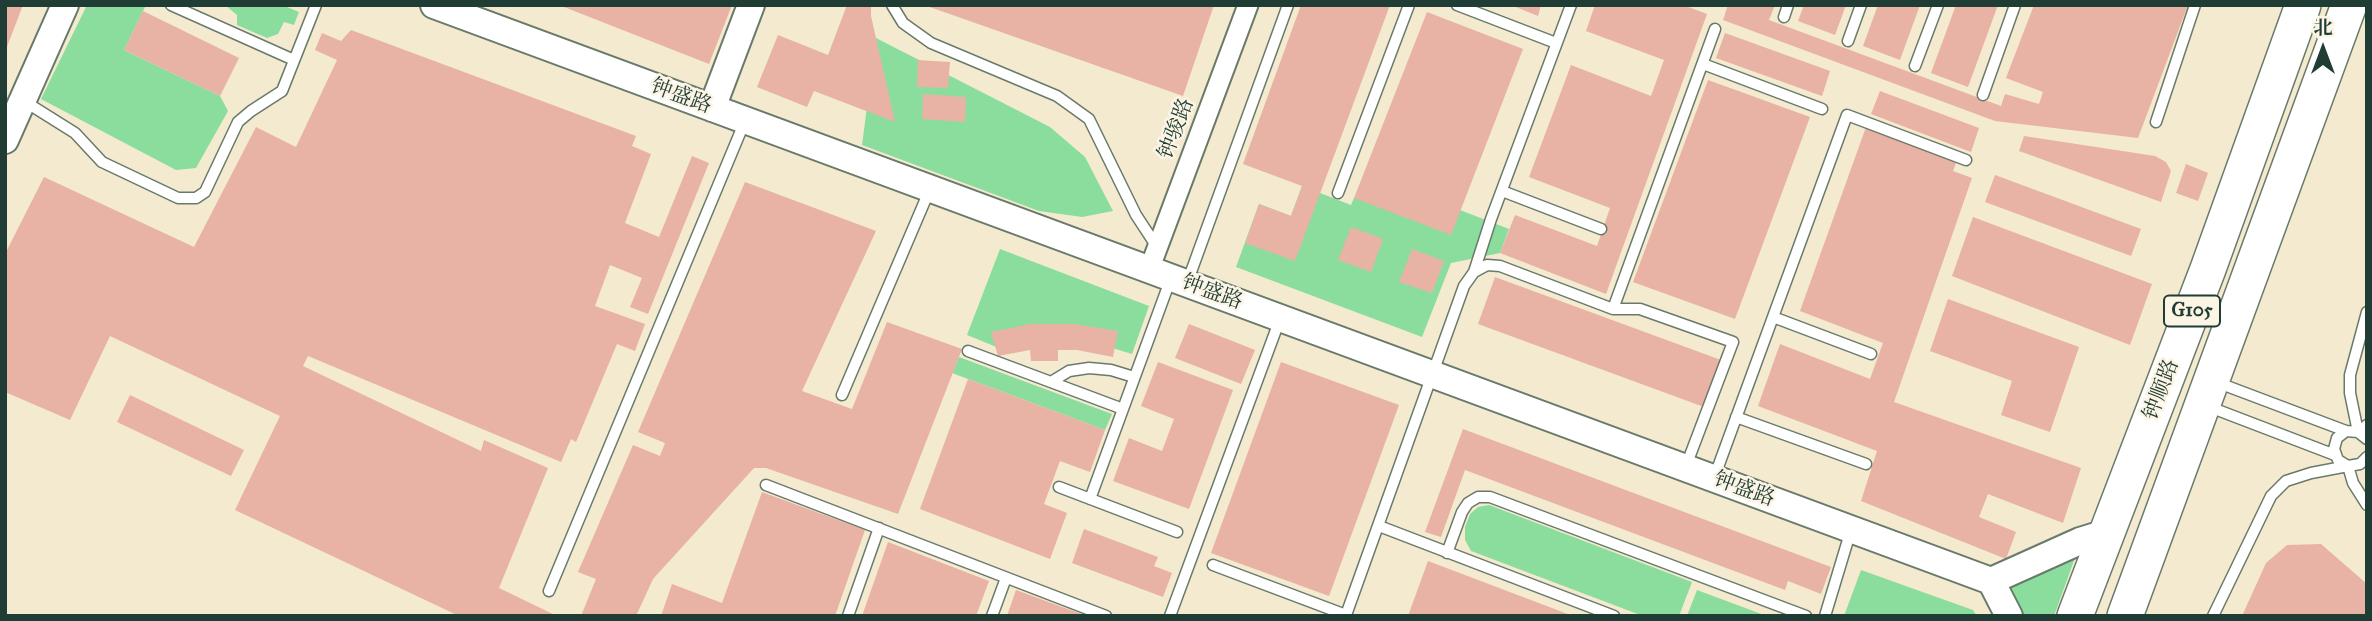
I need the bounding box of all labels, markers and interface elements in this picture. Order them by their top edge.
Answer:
north arrow [2288,14,2358,84]
text: 北 [2313,16,2333,39]
street label: 钟盛路 [647,74,715,120]
street label: 钟骏路 [1154,95,1200,163]
street label: 钟盛路 [1178,270,1246,316]
road number: G105 [2164,296,2220,326]
street label: 钟顺路 [2139,356,2185,424]
street label: 钟盛路 [1710,467,1778,513]

